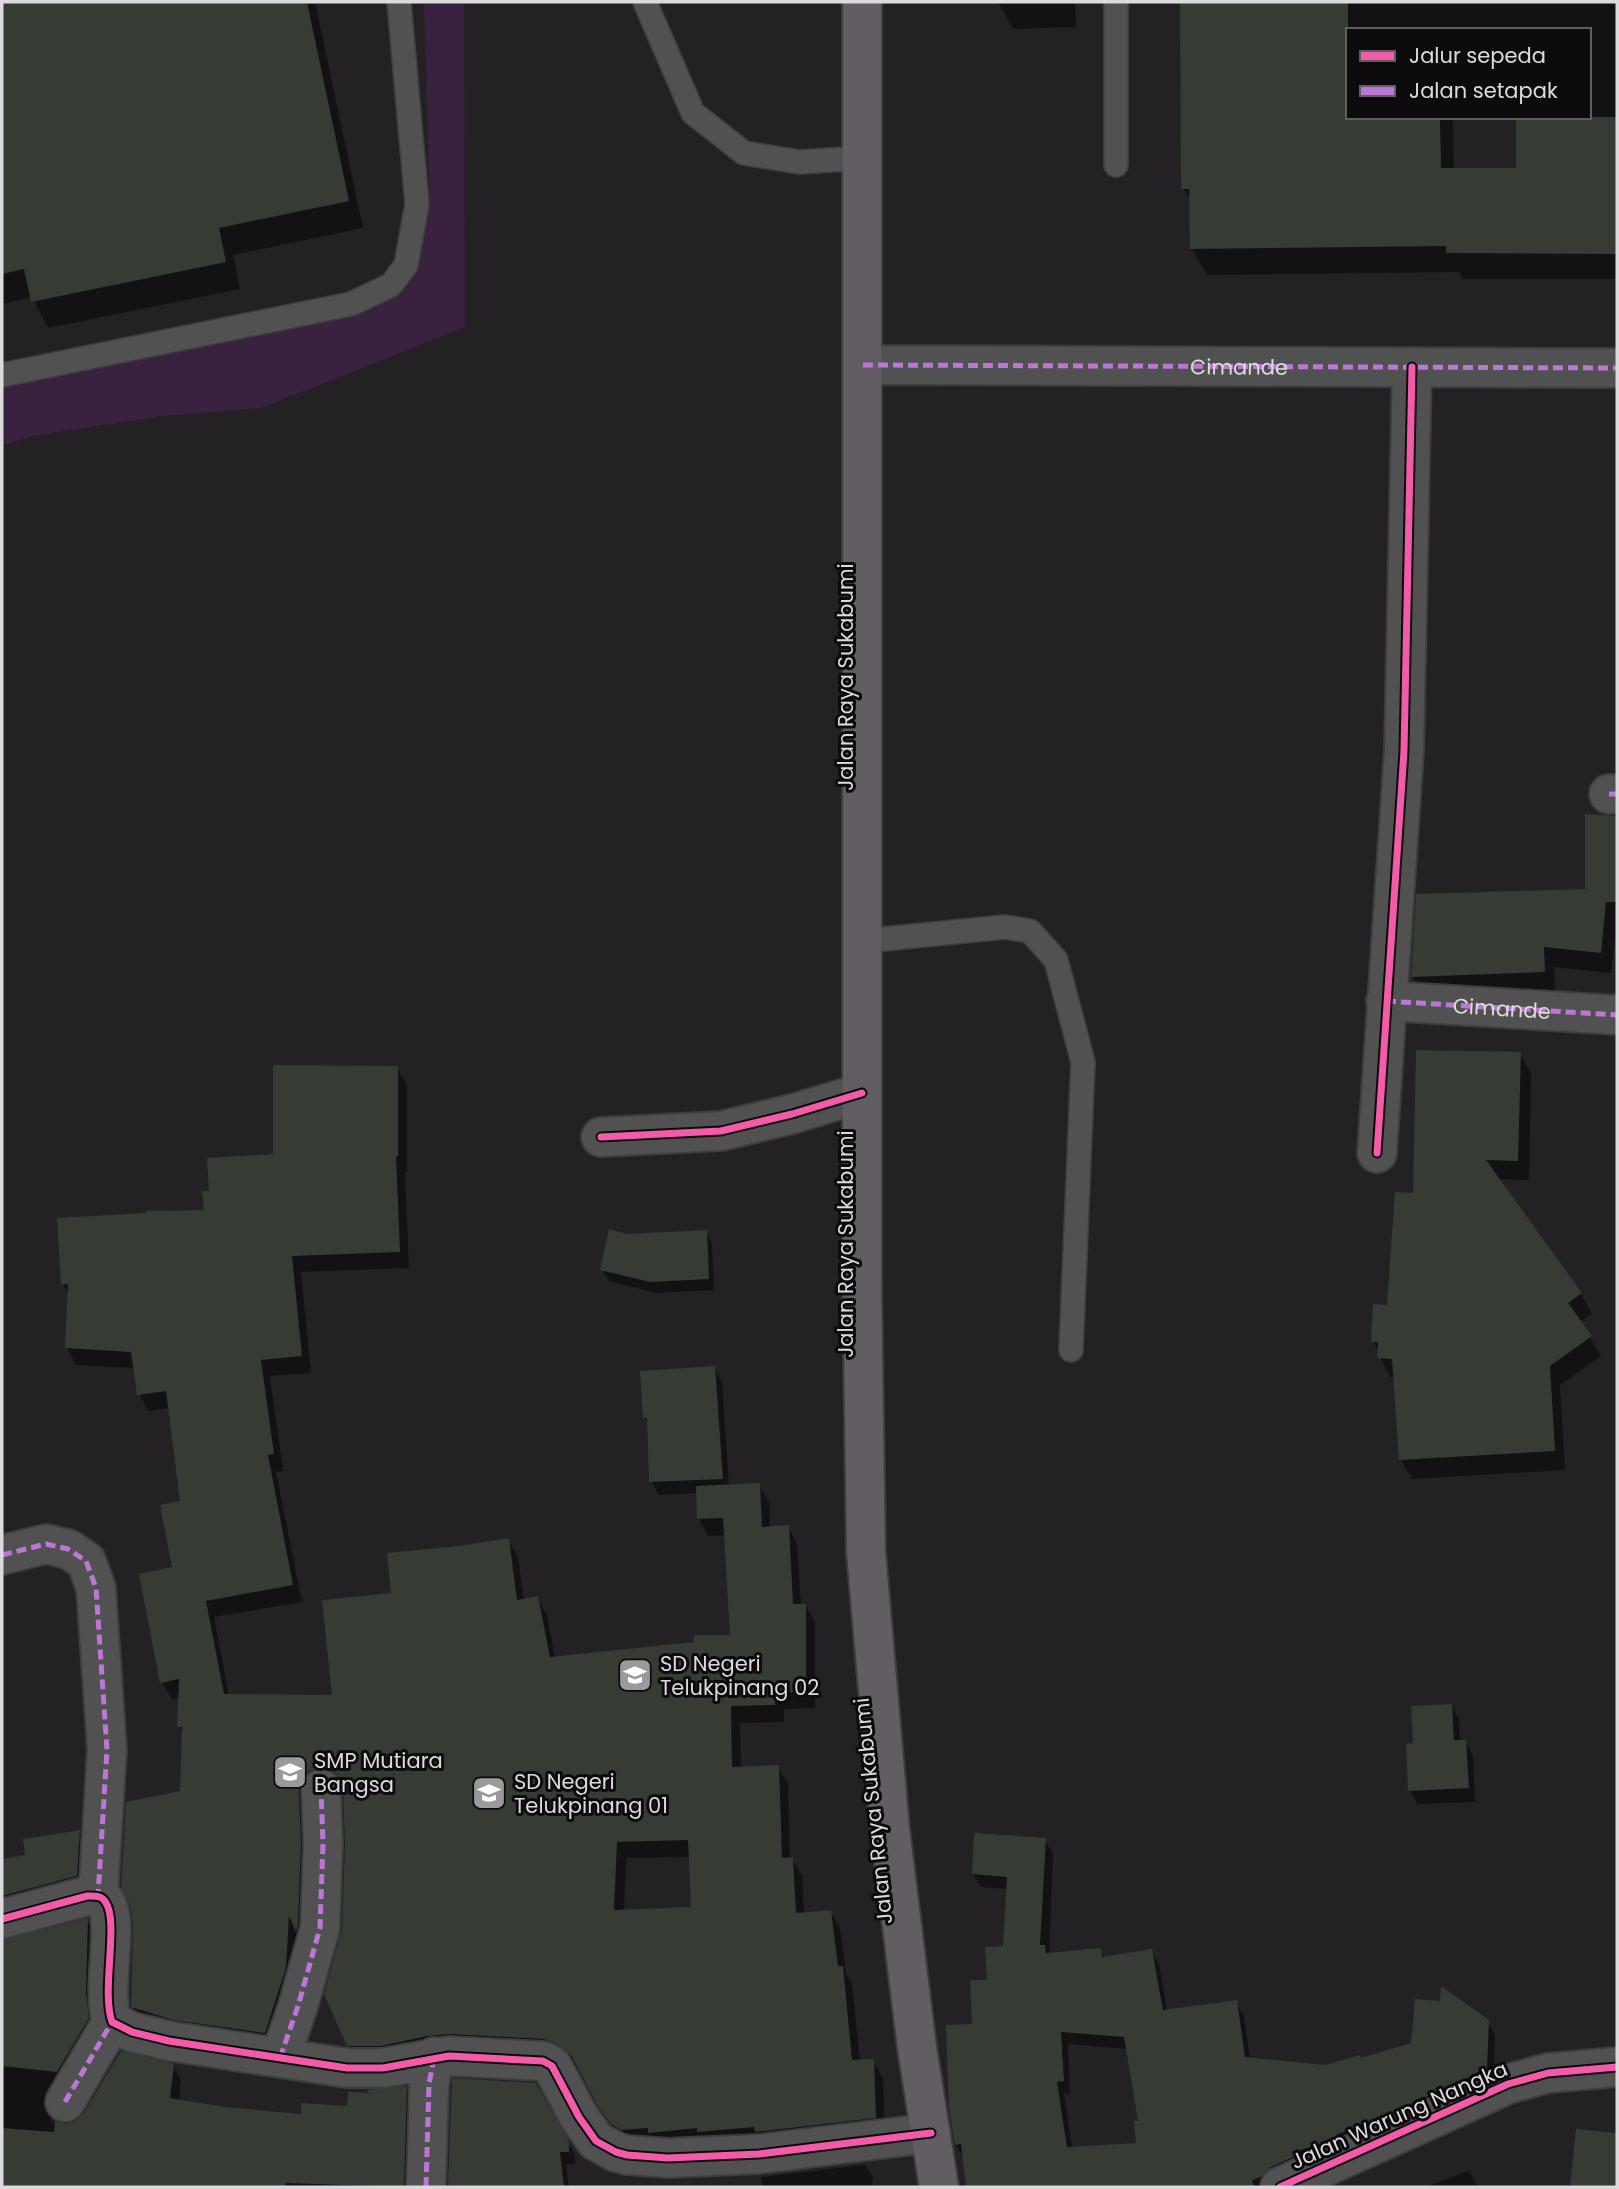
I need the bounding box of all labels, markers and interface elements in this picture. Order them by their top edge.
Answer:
legend [1346,28,1591,119]
text: Jalur sepeda [1409,41,1546,70]
text: Jalan setapak [1409,76,1558,105]
street label: Cimande [1190,352,1288,381]
street label: Jalan Raya Sukabumi [831,563,860,791]
street label: Cimande [1452,991,1552,1025]
street label: Jalan Raya Sukabumi [831,1130,860,1358]
place label: SD Negeri Telukpinang 02 [660,1649,819,1702]
school or university icon: SD Negeri Telukpinang 02 [616,1656,654,1694]
street label: Jalan Raya Sukabumi [847,1696,899,1926]
place label: SMP Mutiara Bangsa [314,1746,443,1799]
school or university icon: SMP Mutiara Bangsa [271,1753,309,1791]
place label: SD Negeri Telukpinang 01 [514,1767,668,1820]
school or university icon: SD Negeri Telukpinang 01 [470,1774,508,1812]
street label: Jalan Warung Nangka [1286,2054,1512,2176]

